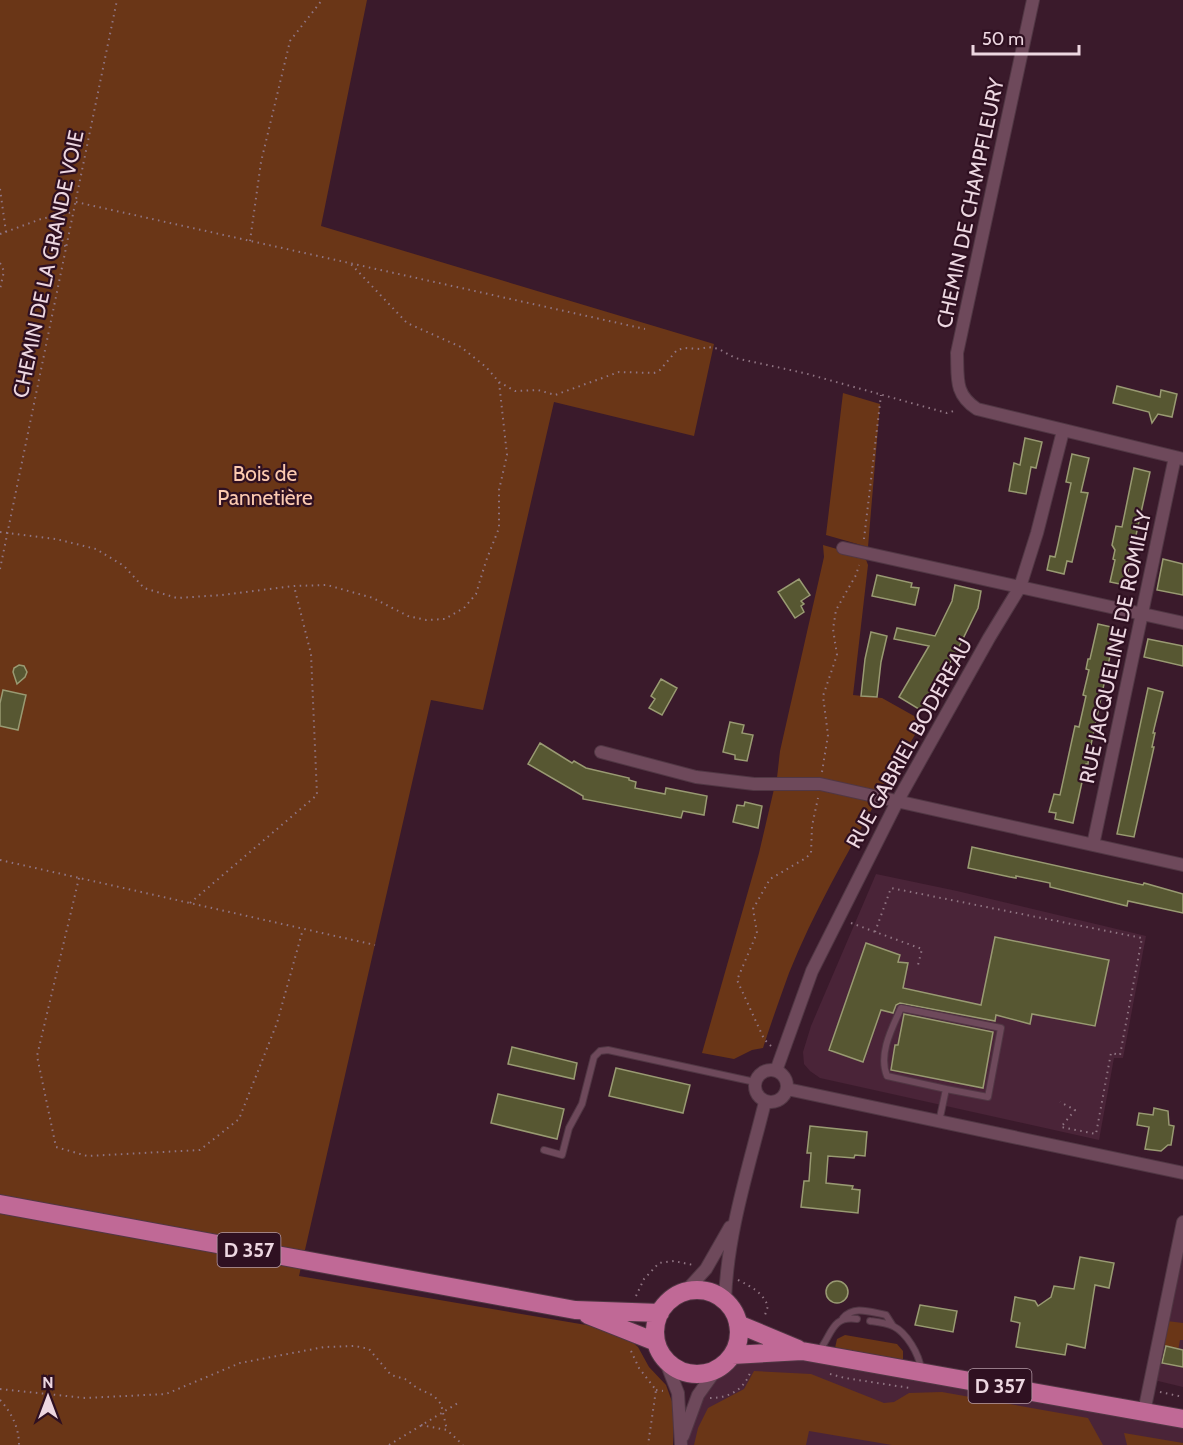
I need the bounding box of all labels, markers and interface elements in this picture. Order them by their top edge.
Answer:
scale bar [973,18,1080,56]
text: 50 m [982,28,1024,50]
street label: CHEMIN DE CHAMPFLEURY [931,75,1009,330]
street label: CHEMIN DE LA GRANDE VOIE [7,128,89,400]
park label: Bois de Pannetière [217,461,313,510]
street label: RUE JACQUELINE DE ROMILLY [1074,507,1156,786]
street label: RUE GABRIEL BODEREAU [841,634,977,852]
road number: D 357 [218,1233,280,1267]
north arrow [18,1367,78,1427]
road number: D 357 [968,1369,1032,1403]
text: N [42,1373,54,1392]

